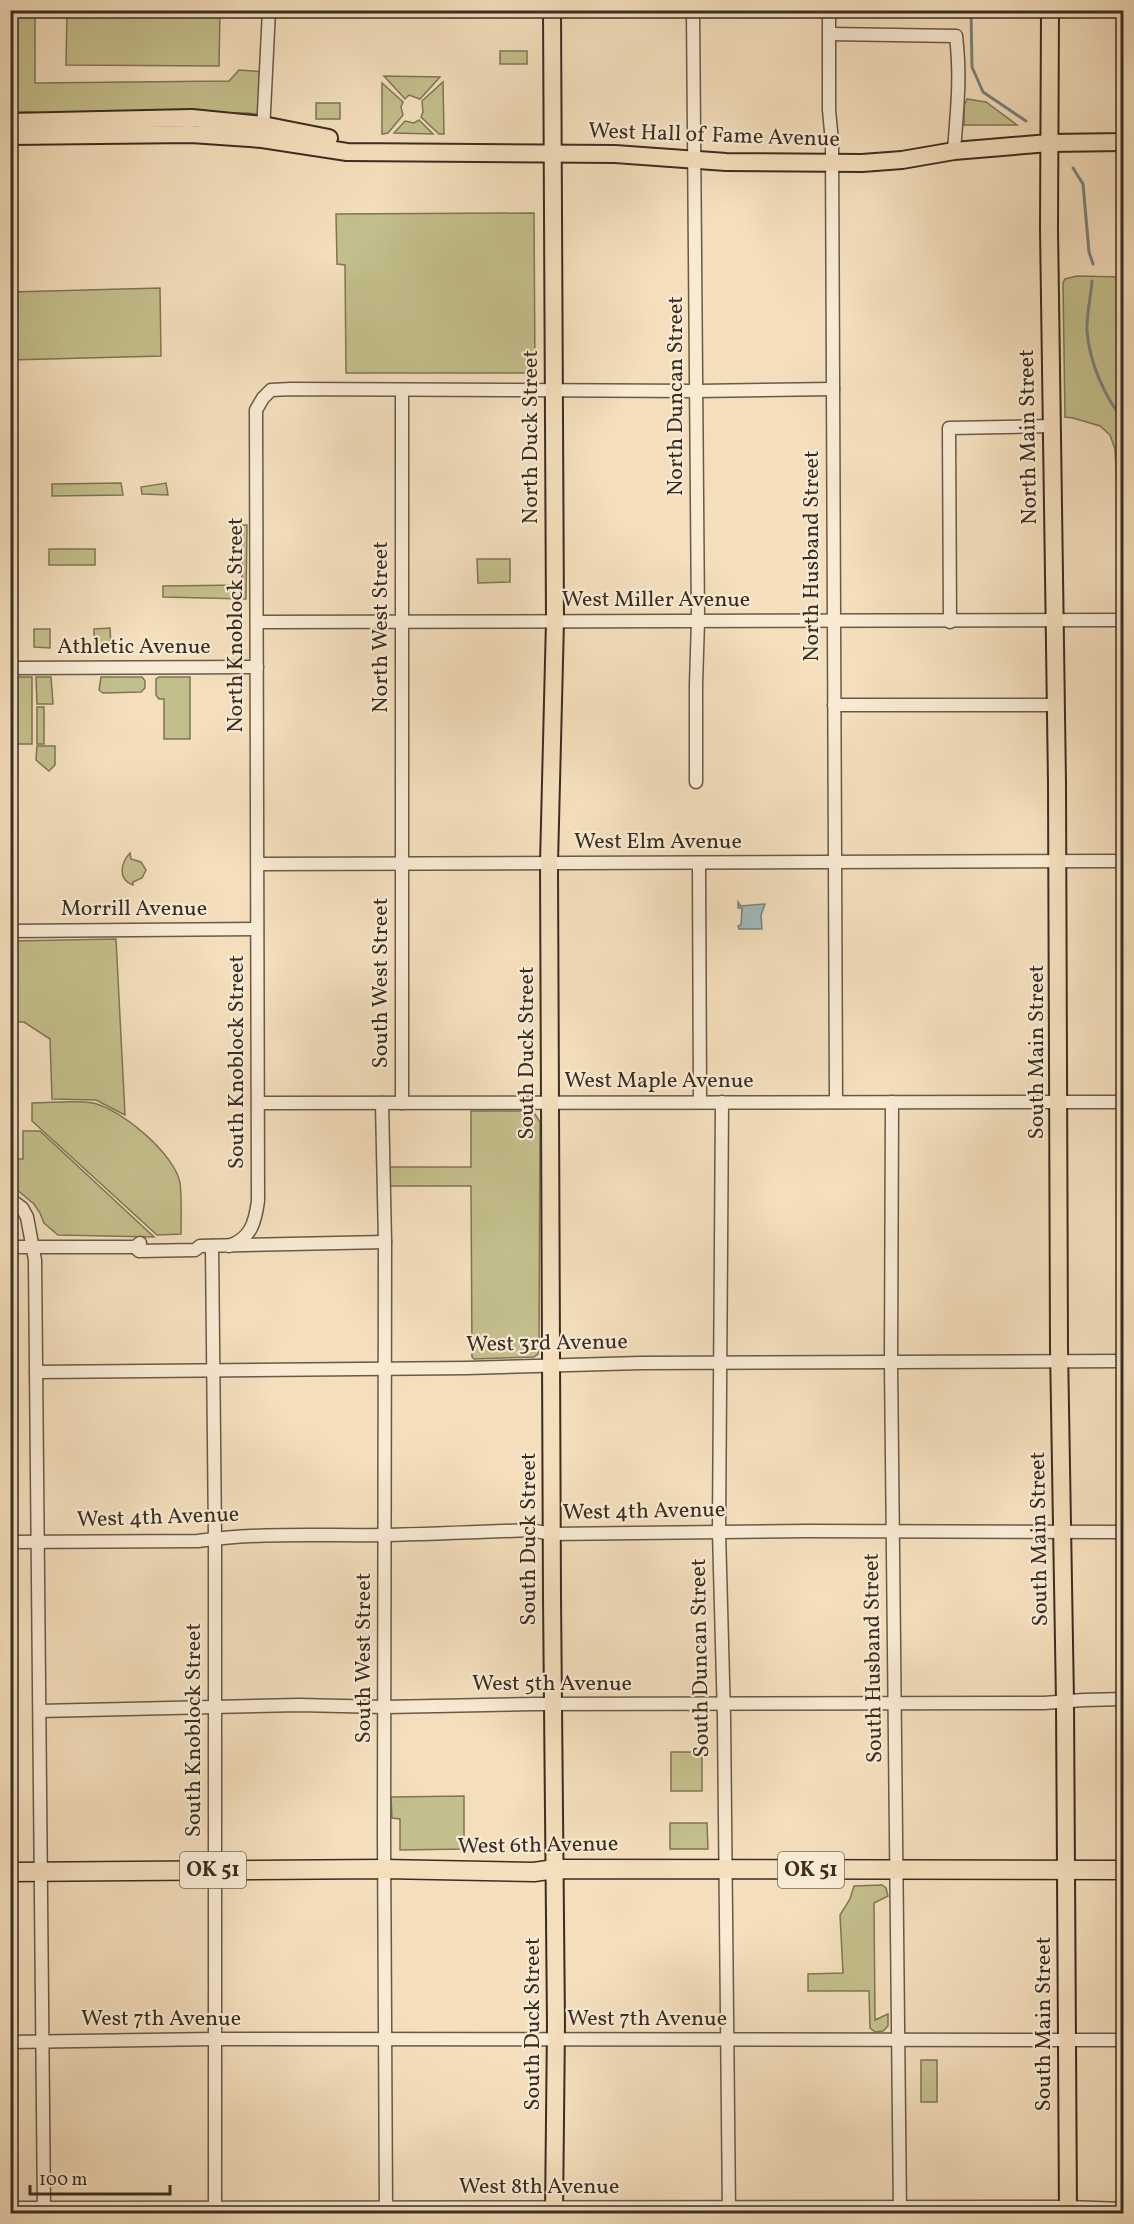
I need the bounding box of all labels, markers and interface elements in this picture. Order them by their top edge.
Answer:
street label: West Hall of Fame Avenue [588,116,840,156]
street label: North Duncan Street [661,296,692,496]
street label: North Main Street [1012,349,1046,525]
street label: North Duck Street [516,350,547,524]
street label: North Husband Street [797,450,828,662]
street label: North Knoblock Street [221,517,252,733]
street label: North West Street [366,541,397,713]
street label: West Miller Avenue [562,585,750,616]
street label: Athletic Avenue [57,632,211,663]
street label: West Elm Avenue [574,827,742,858]
street label: Morrill Avenue [61,894,207,925]
street label: South West Street [366,897,397,1068]
street label: South Knoblock Street [222,954,253,1169]
street label: South Main Street [1022,964,1053,1139]
street label: South Duck Street [512,966,543,1140]
street label: West Maple Avenue [564,1066,754,1097]
street label: West 3rd Avenue [466,1327,628,1361]
street label: South Main Street [1023,1451,1057,1627]
street label: South Duck Street [514,1452,545,1626]
street label: West 4th Avenue [562,1495,726,1529]
street label: West 4th Avenue [76,1500,240,1536]
street label: South Husband Street [857,1552,891,1763]
street label: South Duncan Street [684,1558,718,1758]
street label: South West Street [349,1572,380,1743]
street label: South Knoblock Street [179,1622,210,1837]
street label: West 5th Avenue [472,1669,632,1700]
street label: West 6th Avenue [457,1829,619,1863]
road number: OK 51 [180,1852,246,1888]
road number: OK 51 [778,1852,844,1888]
street label: South Main Street [1029,1936,1060,2111]
street label: South Duck Street [518,1937,549,2111]
street label: West 7th Avenue [81,2004,241,2035]
street label: West 7th Avenue [567,2004,727,2035]
scale bar [30,2158,170,2196]
text: 100 m [39,2168,88,2193]
street label: West 8th Avenue [459,2172,619,2203]

